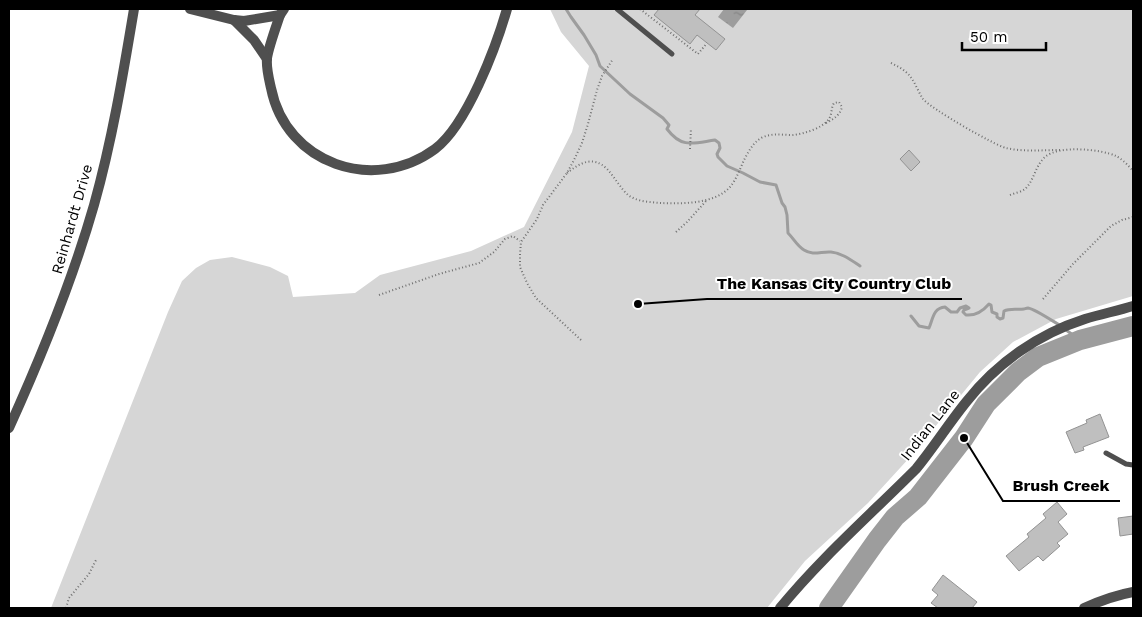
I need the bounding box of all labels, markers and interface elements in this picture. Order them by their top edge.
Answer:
scale bar [962,20,1046,52]
text: 50 m [970,28,1007,46]
street label: Reinhardt Drive [48,162,96,276]
callout: The Kansas City Country Club [707,268,962,299]
text: The Kansas City Country Club [717,274,951,293]
street label: Indian Lane [897,386,963,464]
callout: Brush Creek [1003,470,1120,501]
text: Brush Creek [1013,476,1110,495]

